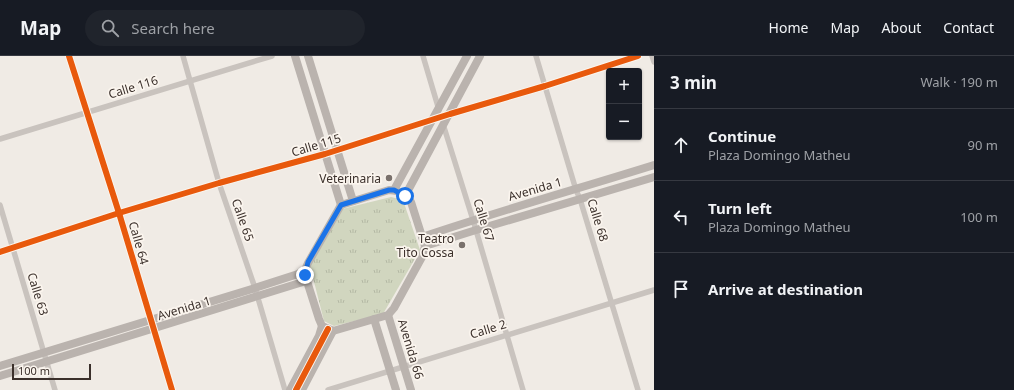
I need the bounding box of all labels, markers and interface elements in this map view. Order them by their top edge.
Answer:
search box [85,10,365,46]
text: Map [20,15,61,41]
icon: search [99,17,121,39]
text: Search here [131,18,215,38]
text: Home [769,18,808,37]
text: Map [830,18,860,37]
text: About [882,18,921,37]
text: Contact [943,18,994,37]
map controls [606,68,642,140]
button: + [606,68,642,104]
street label: Calle 116 [106,71,160,103]
text: 3 min [670,71,717,94]
text: Walk · 190 m [920,73,998,91]
button: − [606,104,642,140]
text: Continue [708,126,776,146]
street label: Calle 115 [289,129,343,161]
icon: ahead [670,134,692,156]
text: 90 m [968,136,998,154]
text: Plaza Domingo Matheu [708,146,851,164]
place label: Veterinaria [319,170,381,187]
marker: Veterinaria [384,173,394,183]
street label: Avenida 1 [506,173,564,205]
route start [396,187,414,205]
street label: Calle 65 [228,196,258,244]
street label: Calle 67 [469,196,499,244]
street label: Calle 68 [583,196,613,244]
text: Turn left [708,198,772,218]
icon: left [670,206,692,228]
text: 100 m [960,208,998,226]
text: Plaza Domingo Matheu [708,218,851,236]
street label: Calle 64 [125,219,153,267]
place label: Teatro Tito Cossa [396,230,454,261]
marker: Teatro Tito Cossa [457,240,467,250]
route end [296,266,314,284]
street label: Calle 63 [23,270,53,318]
icon: arrive [670,278,692,300]
text: Arrive at destination [708,279,863,299]
street label: Avenida 1 [155,292,213,324]
street label: Calle 2 [468,315,508,343]
street label: Avenida 66 [394,317,428,381]
scale bar [12,362,91,381]
text: 100 m [18,363,50,378]

